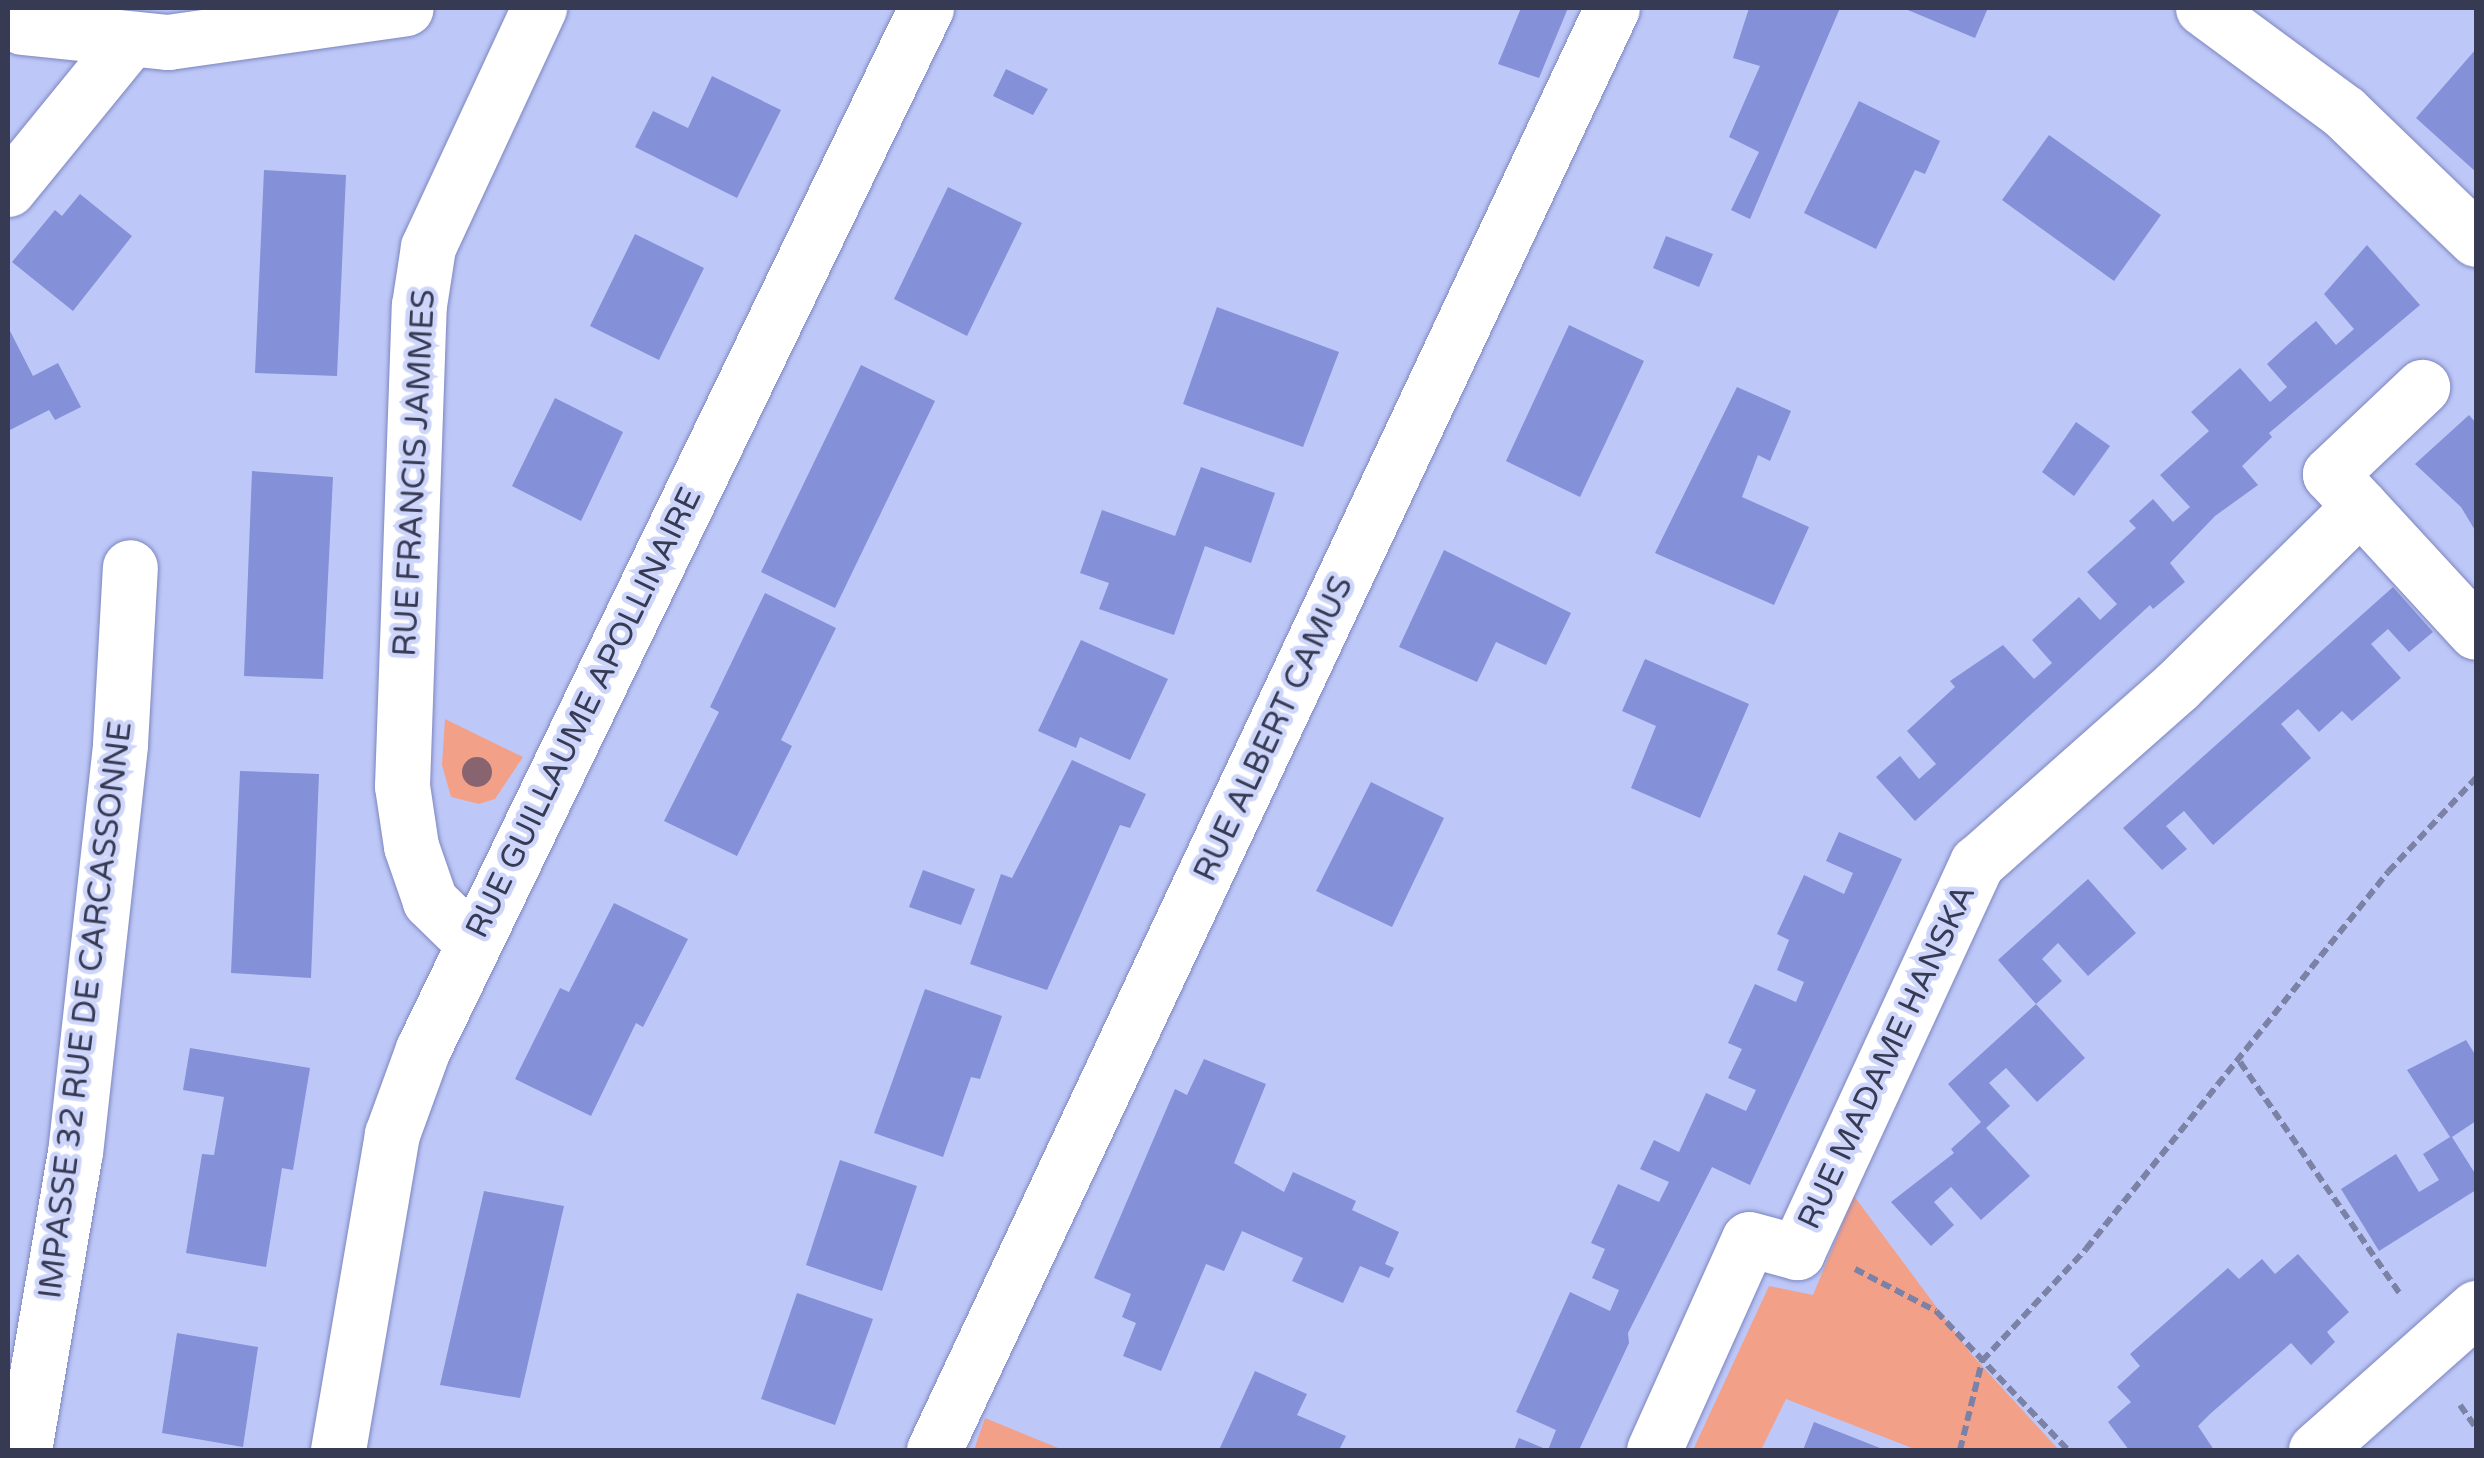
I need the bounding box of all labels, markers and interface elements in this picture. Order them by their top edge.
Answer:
street label: RUE FRANCIS JAMMES [386,288,444,658]
street label: RUE GUILLAUME APOLLINAIRE [458,482,710,944]
street label: RUE ALBERT CAMUS [1186,570,1362,888]
street label: IMPASSE 32 RUE DE CARCASSONNE [32,719,140,1301]
street label: RUE MADAME HANSKA [1790,879,1984,1235]

